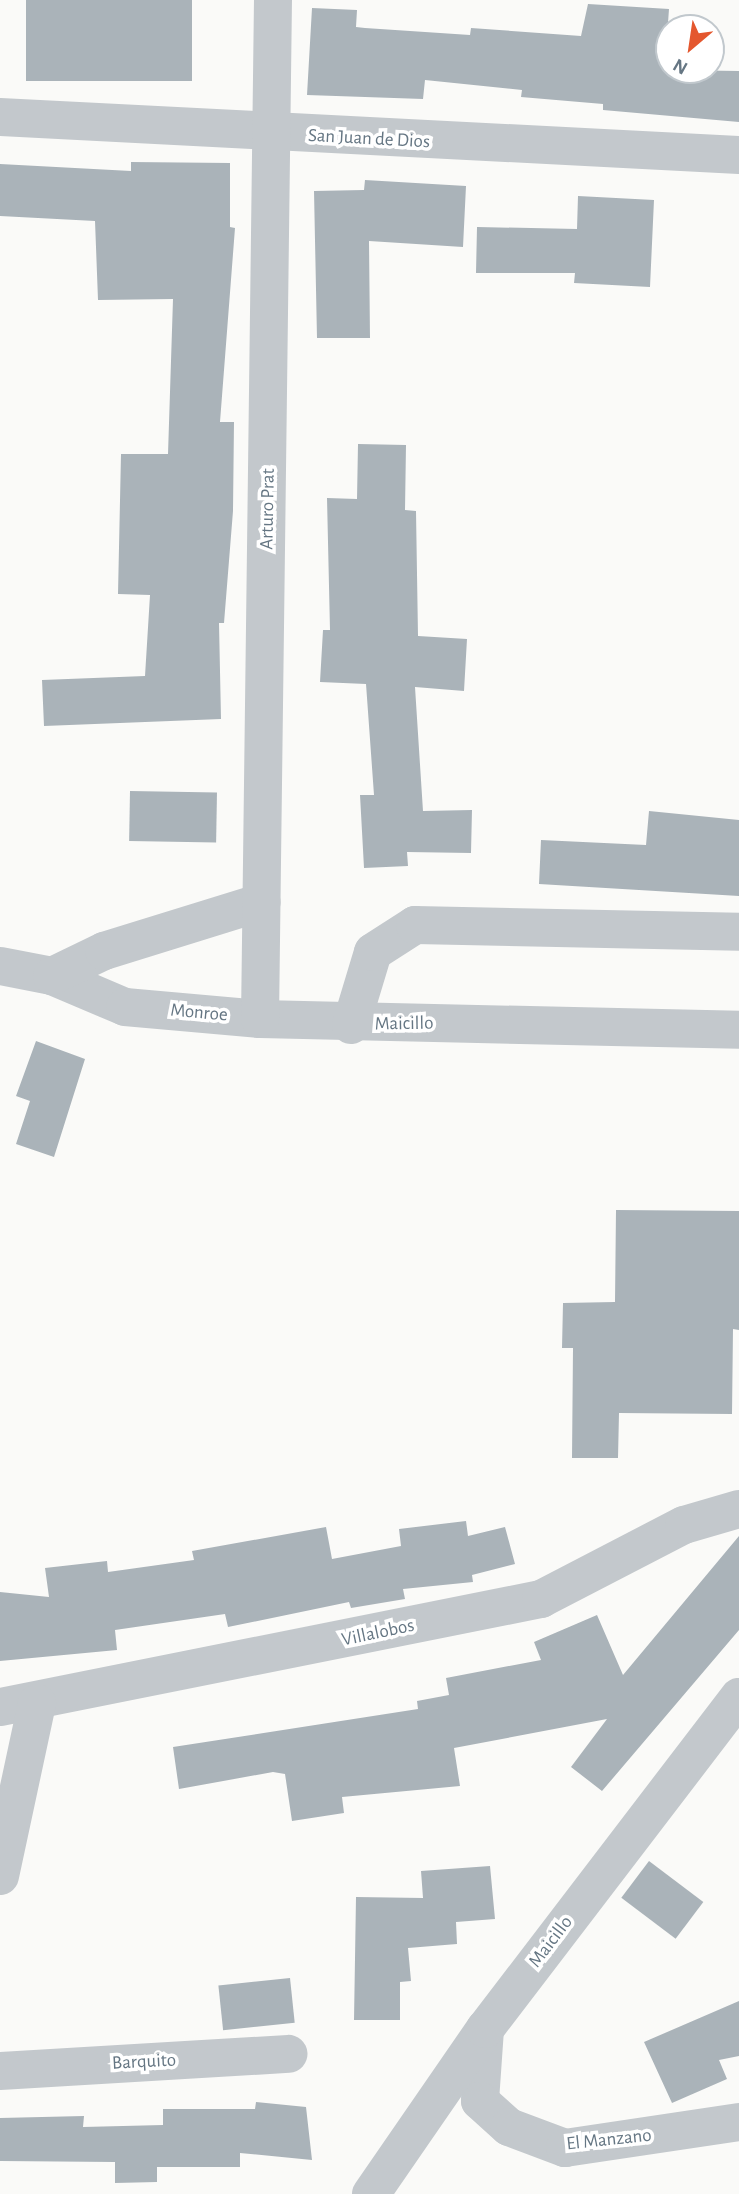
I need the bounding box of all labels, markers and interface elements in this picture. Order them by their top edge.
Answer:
north arrow [655,14,725,84]
text: N [670,55,691,78]
street label: San Juan de Dios [307,124,431,154]
street label: Arturo Prat [256,468,280,550]
street label: Monroe [169,999,229,1027]
street label: Maicillo [374,1012,434,1036]
street label: Villalobos [340,1614,416,1652]
street label: Maicillo [524,1912,578,1972]
street label: Barquito [111,2049,177,2075]
street label: El Manzano [565,2124,653,2156]

